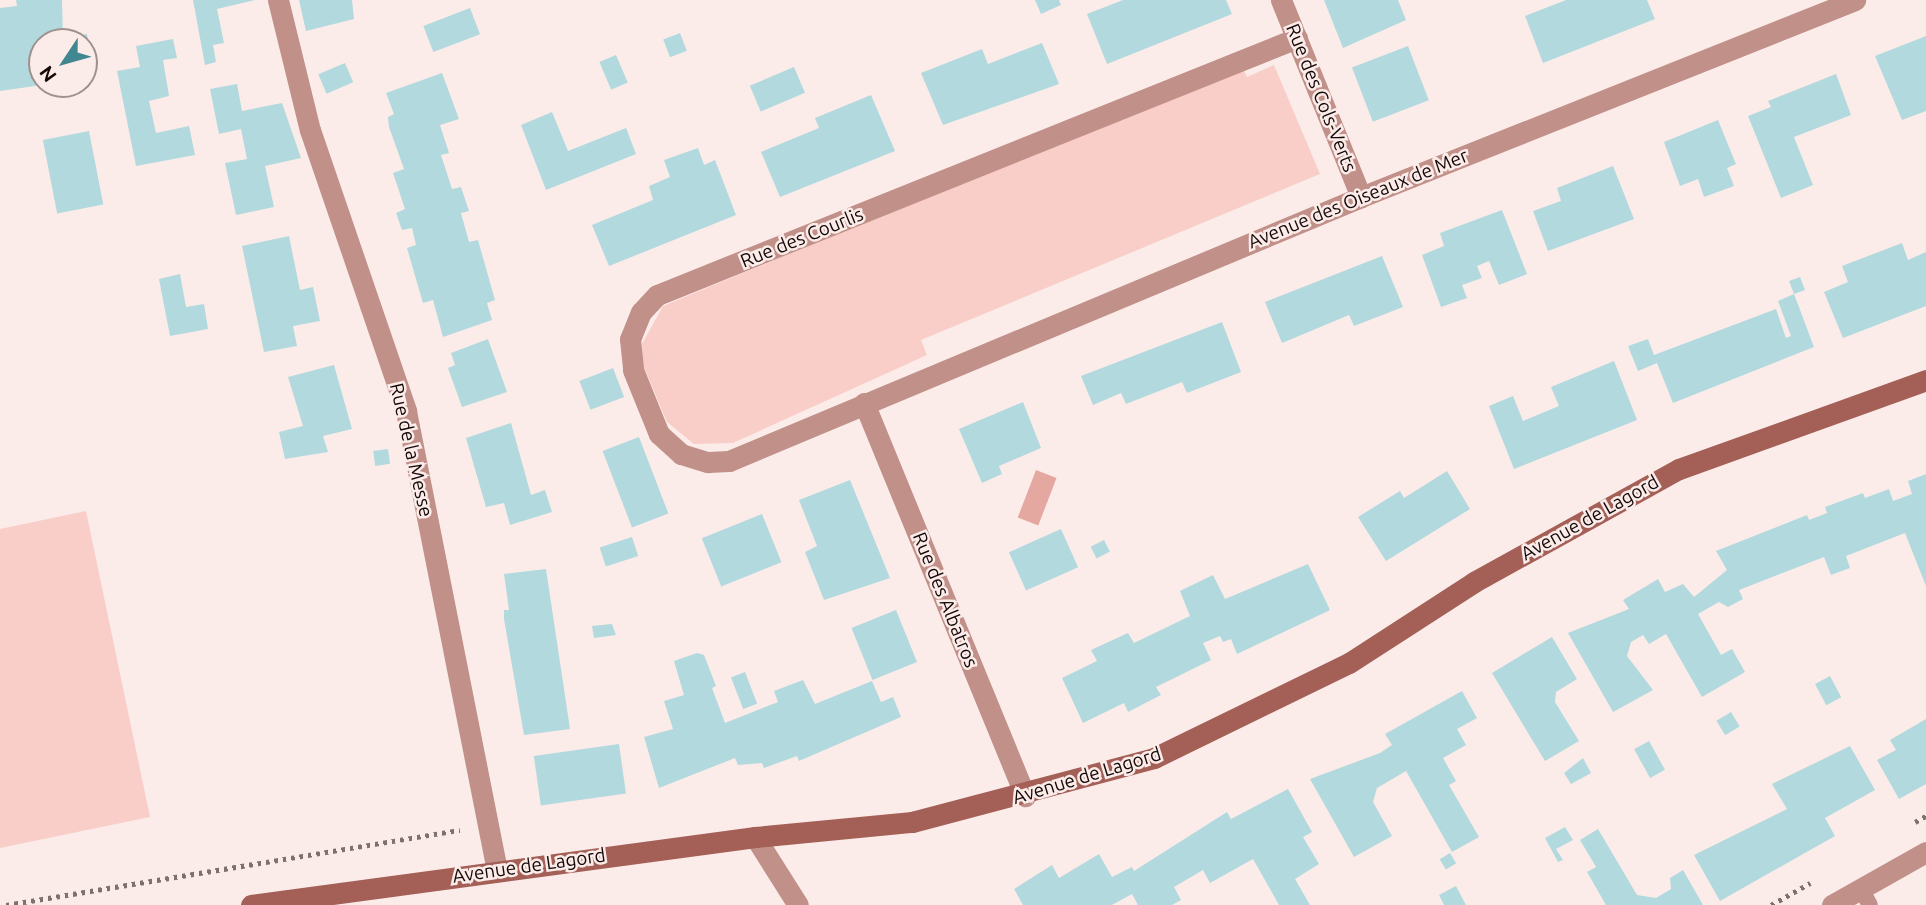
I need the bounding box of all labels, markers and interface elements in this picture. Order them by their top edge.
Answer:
street label: Rue des Cols-Verts [1281,21,1361,175]
north arrow [28,28,98,98]
text: N [35,62,61,86]
street label: Avenue des Oiseaux de Mer [1245,144,1471,254]
street label: Rue des Courlis [737,203,867,273]
street label: Rue de la Messe [385,381,437,519]
street label: Avenue de Lagord [1517,471,1663,565]
street label: Rue des Albatros [907,529,983,671]
street label: Avenue de Lagord [1010,743,1164,809]
street label: Avenue de Lagord [451,844,607,888]

